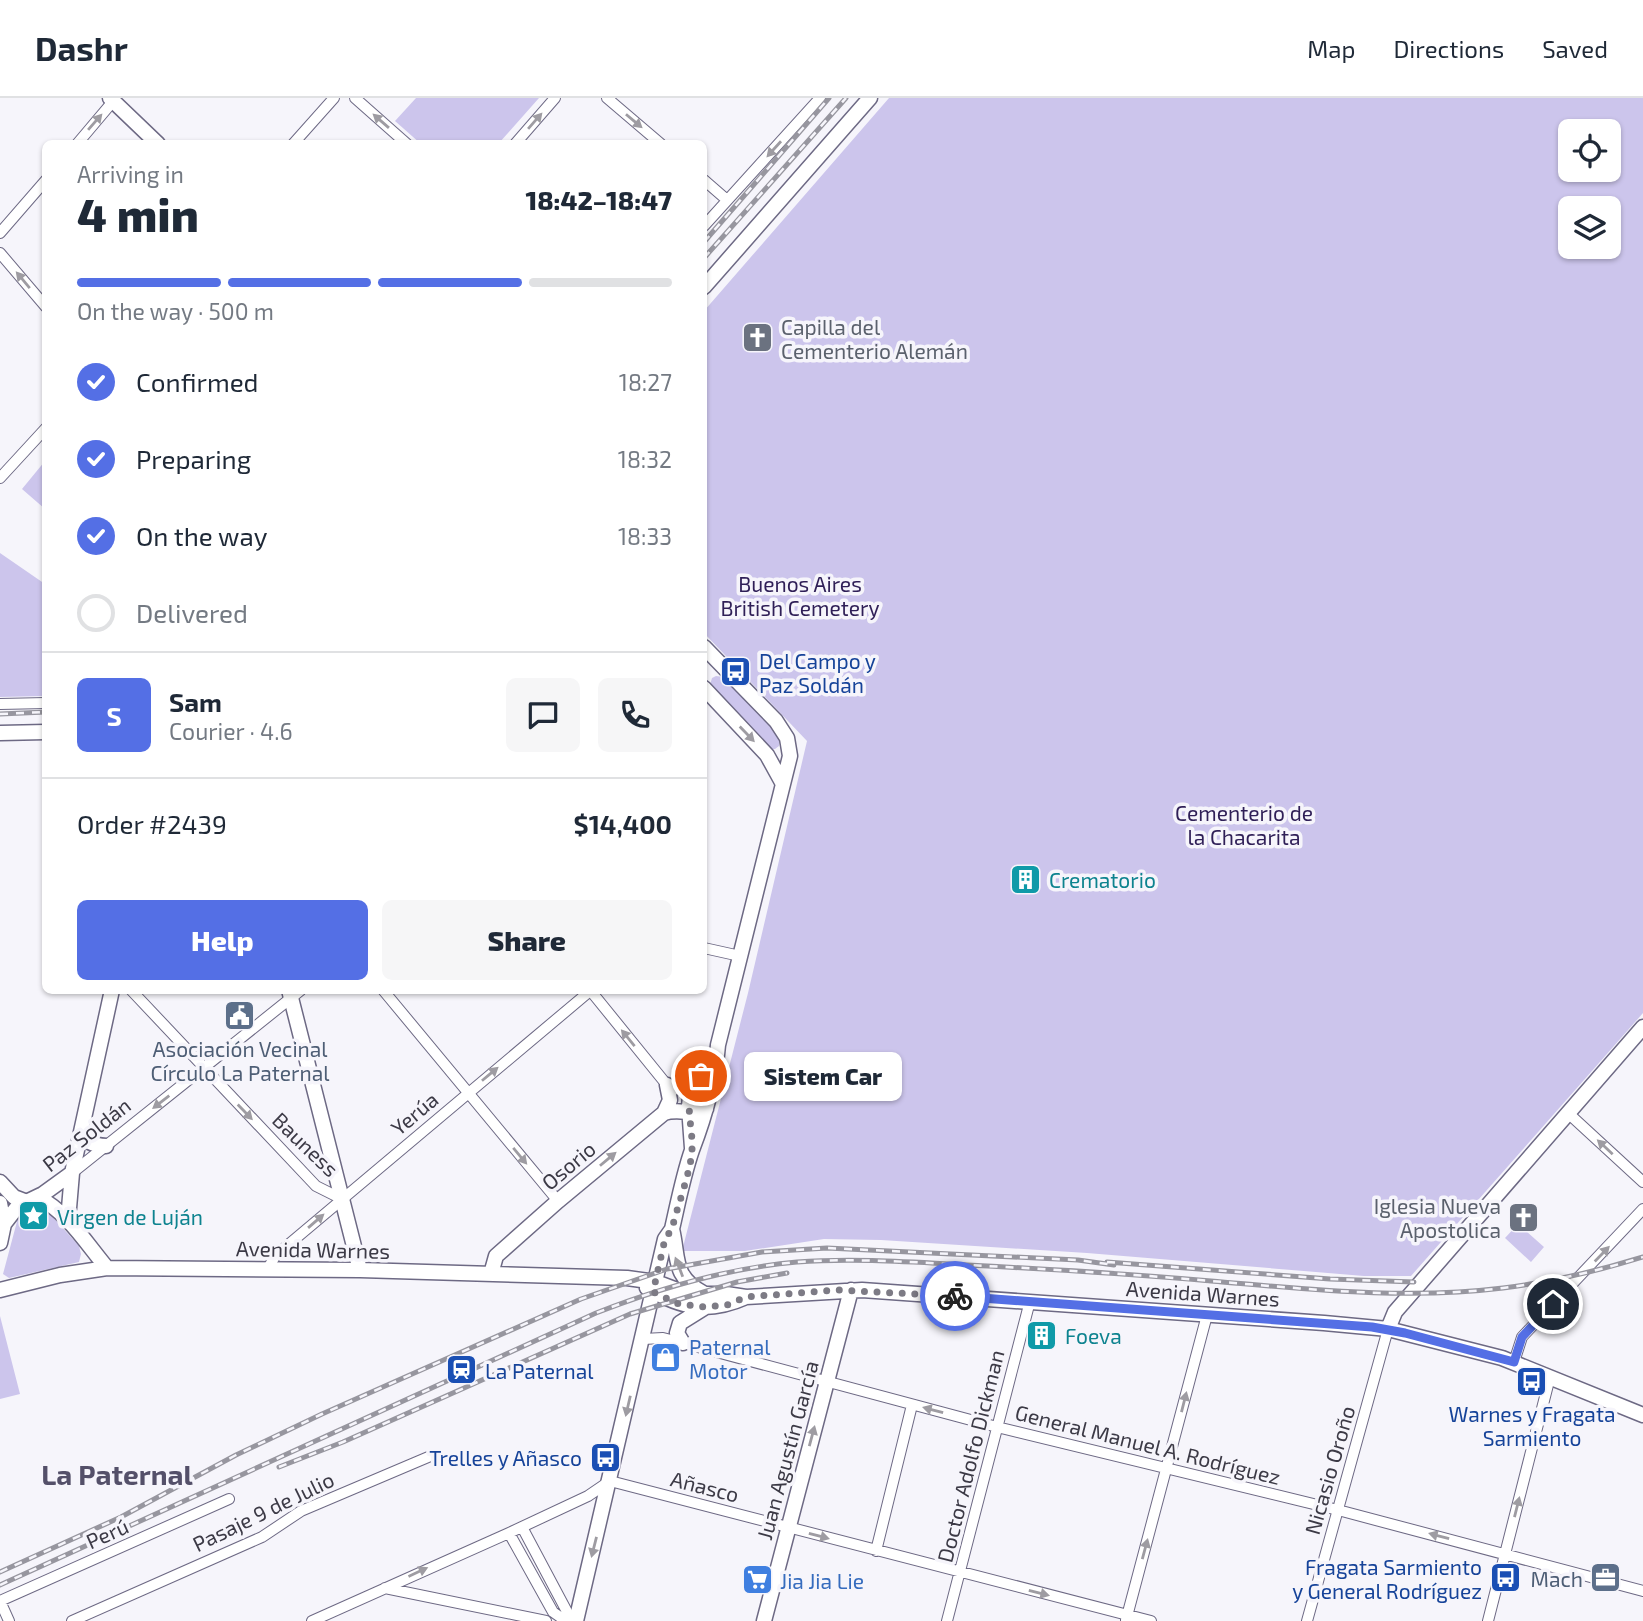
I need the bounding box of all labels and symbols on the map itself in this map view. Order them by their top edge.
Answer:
one-way arrow [527,112,543,130]
one-way arrow [372,113,390,129]
one-way arrow [625,113,643,129]
one-way arrow [87,114,102,131]
one-way arrow [767,140,783,157]
one-way arrow [16,272,31,289]
place label: Capilla del Cementerio Alemán [781,314,968,363]
church icon: Capilla del Cementerio Alemán [741,321,775,355]
park label: Buenos Aires British Cemetery [720,571,880,620]
place label: Del Campo y Paz Soldán [759,648,876,697]
bus stop icon: Del Campo y Paz Soldán [719,655,753,689]
one-way arrow [738,725,755,742]
park label: Cementerio de la Chacarita [1175,800,1313,849]
building icon: Crematorio [1009,862,1043,896]
place label: Crematorio [1049,867,1156,892]
public building icon: Asociación Vecinal Círculo La Paternal [223,999,257,1033]
one-way arrow [621,1029,636,1046]
place label: Asociación Vecinal Círculo La Paternal [151,1036,330,1085]
pin [671,1046,731,1106]
callout: Sistem Car [743,1052,900,1100]
one-way arrow [480,1067,498,1082]
street label: Yerúa [385,1086,443,1140]
street label: Paz Soldán [37,1092,135,1176]
one-way arrow [153,1095,171,1110]
one-way arrow [237,1103,254,1120]
street label: Bauness [268,1107,344,1181]
street label: Osorio [536,1135,600,1195]
one-way arrow [1596,1139,1614,1155]
one-way arrow [513,1146,528,1164]
one-way arrow [598,1152,616,1167]
place label: Iglesia Nueva Apostolica [1374,1193,1501,1242]
place icon: Virgen de Luján [17,1199,51,1233]
church icon: Iglesia Nueva Apostolica [1507,1200,1541,1234]
place label: Virgen de Luján [57,1204,203,1230]
one-way arrow [307,1213,325,1229]
street label: Avenida Warnes [236,1235,390,1263]
one-way arrow [1593,1246,1609,1263]
one-way arrow [673,1256,684,1277]
courier [920,1261,990,1331]
pin [1523,1274,1583,1334]
street label: Avenida Warnes [1125,1275,1281,1311]
building icon: Foeva [1025,1318,1059,1352]
place label: Foeva [1065,1323,1122,1348]
place label: Paternal Motor [689,1334,771,1383]
shop icon: Paternal Motor [649,1341,683,1375]
street label: Doctor Adolfo Dickman [931,1347,1009,1565]
station icon: La Paternal [445,1353,479,1387]
place label: La Paternal [485,1358,594,1383]
street label: Juan Agustín García [751,1358,823,1542]
bus stop icon: Warnes y Fragata Sarmiento [1515,1364,1549,1398]
one-way arrow [1180,1391,1190,1412]
one-way arrow [622,1395,633,1417]
street label: General Manuel A. Rodríguez [1013,1399,1283,1489]
place label: Warnes y Fragata Sarmiento [1449,1401,1615,1450]
street label: Nicasio Oroño [1299,1403,1359,1537]
one-way arrow [923,1405,944,1415]
one-way arrow [807,1425,818,1447]
bus stop icon: Trelles y Añasco [588,1440,622,1474]
place label: Trelles y Añasco [429,1445,582,1470]
district label: La Paternal [41,1457,193,1491]
street label: Añasco [668,1465,742,1507]
street label: Pasaje 9 de Julio [188,1466,338,1557]
one-way arrow [1512,1496,1523,1518]
street label: Perú [82,1513,132,1553]
one-way arrow [1428,1530,1450,1541]
one-way arrow [808,1531,829,1541]
one-way arrow [588,1537,599,1559]
one-way arrow [1140,1538,1151,1560]
place label: Fragata Sarmiento y General Rodríguez [1292,1554,1482,1603]
bus stop icon: Fragata Sarmiento y General Rodríguez [1488,1561,1522,1595]
office icon: Mach [1589,1561,1623,1595]
supermarket icon: Jia Jia Lie [740,1563,774,1597]
one-way arrow [408,1566,428,1578]
place label: Mach [1531,1566,1583,1591]
place label: Jia Jia Lie [780,1568,864,1593]
one-way arrow [1028,1588,1050,1599]

